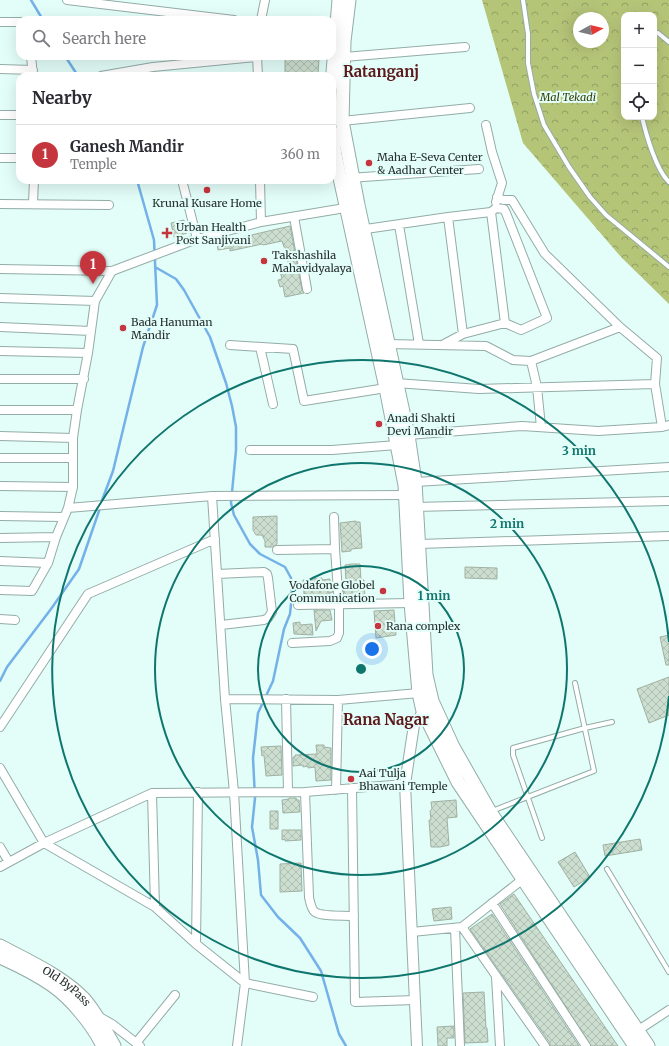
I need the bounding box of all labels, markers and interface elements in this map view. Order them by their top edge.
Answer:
north arrow [573,12,609,48]
map controls [621,12,657,120]
button: + [621,12,657,48]
search box [16,16,336,60]
icon: search [30,27,52,49]
text: Search here [62,29,146,48]
button: − [621,48,657,84]
district label: Ratanganj [343,62,419,81]
button: locate [621,84,657,120]
text: Nearby [32,87,92,109]
park label: Mal Tekadi [539,90,596,104]
text: Ganesh Mandir [70,137,184,156]
text: 1 [42,146,48,163]
text: 360 m [281,146,320,163]
place label: Maha E-Seva Center & Aadhar Center [377,150,483,177]
text: Temple [70,156,117,173]
marker: Maha E-Seva Center & Aadhar Center [364,158,374,168]
marker: Krunal Kusare Home [202,185,212,195]
place label: Krunal Kusare Home [152,196,262,210]
place label: Urban Health Post Sanjivani [176,220,251,247]
marker: Urban Health Post Sanjivani [161,227,173,239]
place label: Takshashila Mahavidyalaya [272,248,352,275]
pin: 1 [80,251,106,284]
marker: Takshashila Mahavidyalaya [259,256,269,266]
place label: Bada Hanuman Mandir [131,315,213,342]
marker: Bada Hanuman Mandir [118,323,128,333]
place label: Anadi Shakti Devi Mandir [386,411,456,438]
marker: Anadi Shakti Devi Mandir [374,419,384,429]
text: 3 min [562,443,596,458]
text: 2 min [490,516,524,531]
place label: Vodafone Globel Communication [288,578,376,605]
marker: Vodafone Globel Communication [378,586,388,596]
text: 1 min [418,588,450,603]
place label: Rana complex [386,619,461,633]
marker: Rana complex [373,621,383,631]
your location [362,639,382,659]
centre of rings [354,662,368,676]
district label: Rana Nagar [343,710,429,729]
place label: Aai Tulja Bhawani Temple [358,766,448,793]
marker: Aai Tulja Bhawani Temple [346,774,356,784]
street label: Old ByPass [40,963,94,1009]

